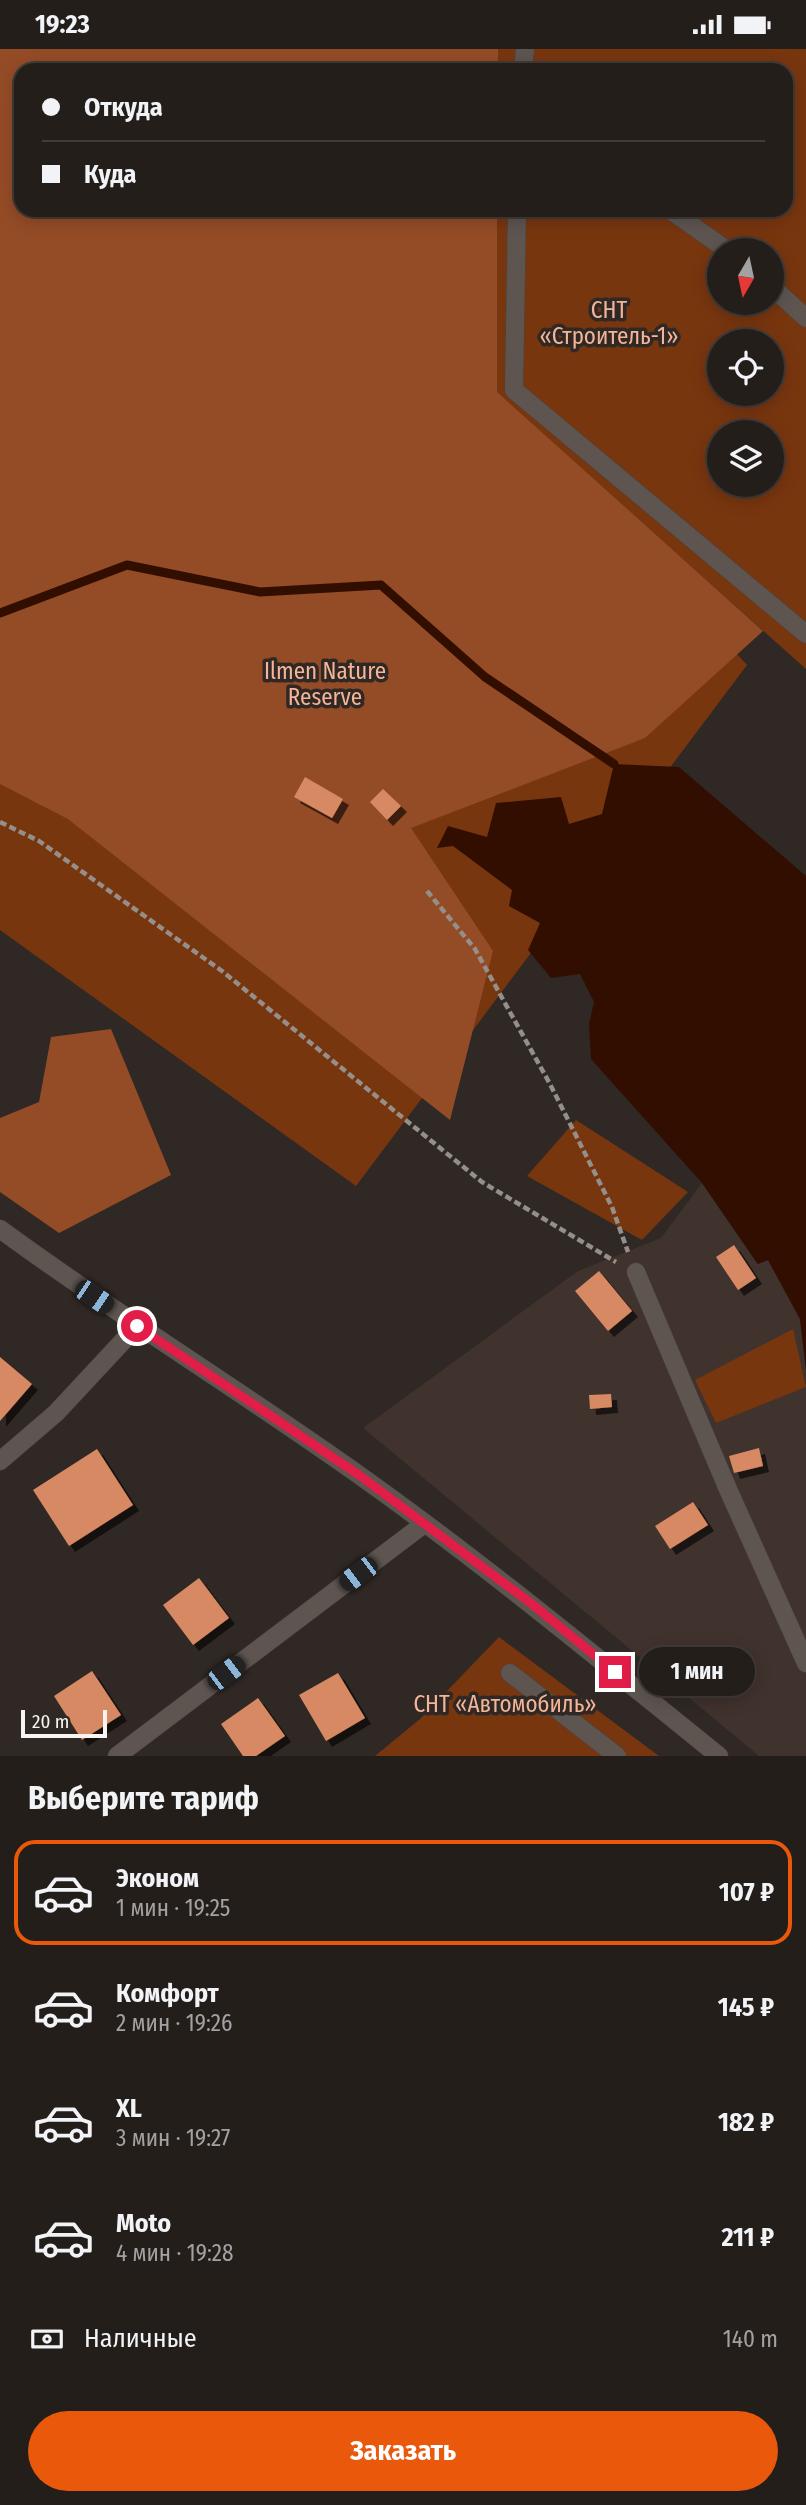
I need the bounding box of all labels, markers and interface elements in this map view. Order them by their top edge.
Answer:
text: 19:23 [35,9,90,40]
text: Откуда [84,92,163,123]
text: Куда [84,159,137,190]
north arrow [707,238,784,315]
map controls [707,238,784,497]
park label: СНТ «Строитель-1» [539,296,679,350]
button: locate [707,329,784,406]
button: layers [707,420,784,497]
park label: Ilmen Nature Reserve [264,657,386,711]
car [71,1277,118,1317]
route start [121,1310,153,1342]
car [335,1553,382,1595]
callout: 1 мин [640,1647,755,1697]
car [203,1652,250,1694]
route end [599,1656,631,1688]
text: 1 мин [670,1657,724,1685]
park label: СНТ «Автомобиль» [413,1690,597,1718]
scale bar [21,1707,107,1739]
text: 20 m [32,1710,69,1733]
text: Выберите тариф [28,1779,259,1817]
icon: car [32,1861,95,1924]
text: Эконом [116,1863,199,1894]
text: 107 ₽ [719,1877,774,1908]
text: 1 мин · 19:25 [116,1894,230,1922]
icon: car [32,1976,95,2039]
text: Комфорт [116,1978,219,2009]
text: 145 ₽ [718,1992,774,2023]
text: 2 мин · 19:26 [116,2009,232,2037]
icon: car [32,2091,95,2154]
text: XL [116,2093,142,2124]
text: 182 ₽ [718,2107,774,2138]
text: 3 мин · 19:27 [116,2124,230,2152]
icon: car [32,2206,95,2269]
text: Moto [116,2208,171,2239]
text: 211 ₽ [721,2222,774,2253]
text: 4 мин · 19:28 [116,2239,233,2267]
icon: cash [28,2320,66,2358]
text: Наличные [84,2323,197,2354]
text: 140 m [723,2325,778,2353]
button: Заказать [28,2411,778,2491]

